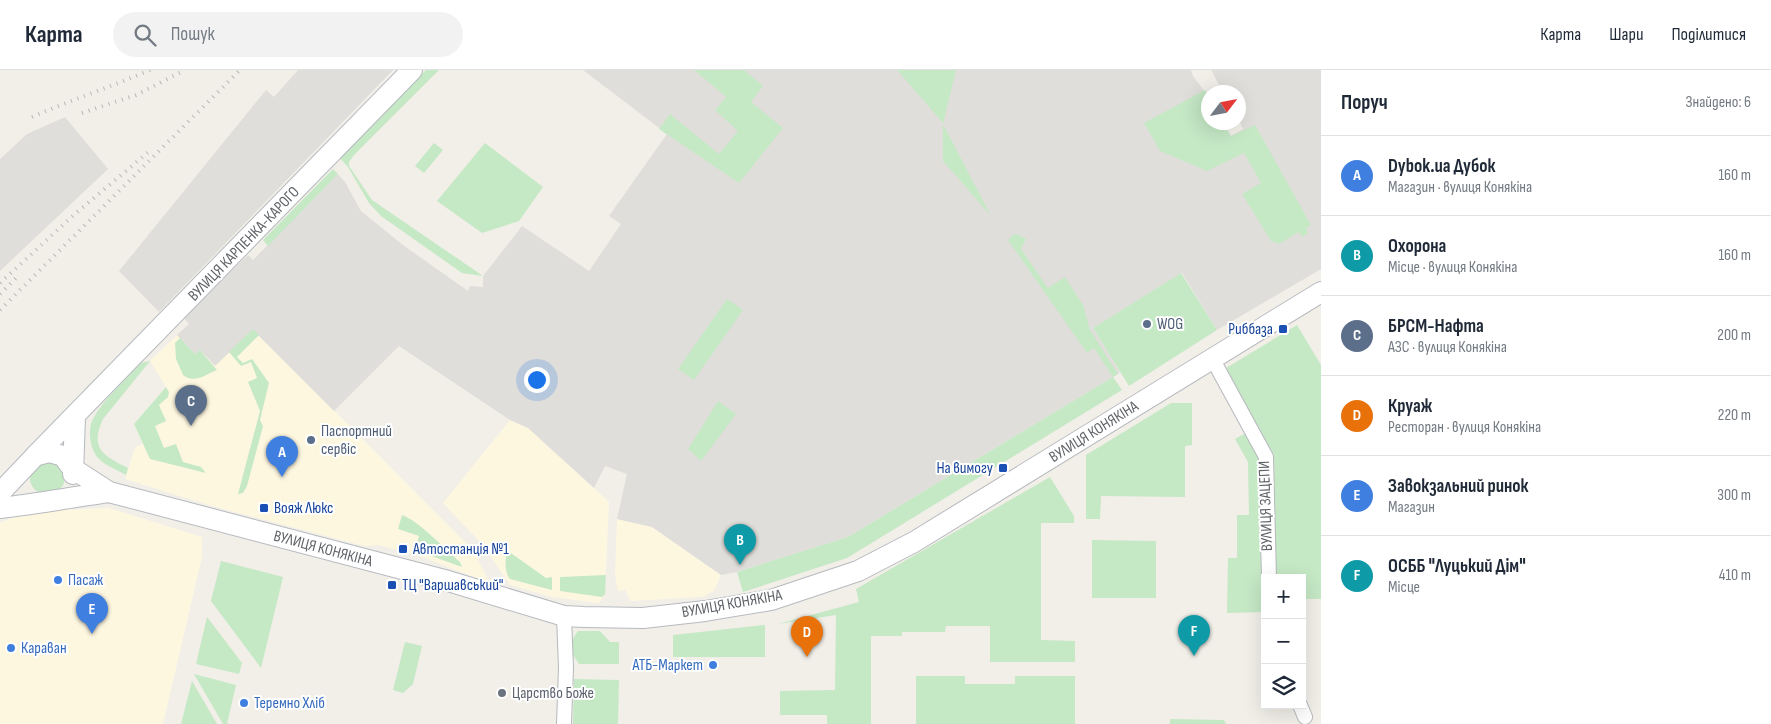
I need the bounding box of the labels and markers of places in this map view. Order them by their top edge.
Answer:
place label: WOG [1157,315,1183,334]
marker: WOG [1141,318,1153,330]
place label: Риббаза [1228,320,1273,339]
marker: Риббаза [1277,323,1289,335]
pin: C [175,385,207,426]
place label: Паспортний сервіс [321,422,392,459]
marker: Паспортний сервіс [305,434,317,446]
pin: A [266,436,298,477]
place label: На вимогу [936,459,993,478]
marker: На вимогу [997,462,1009,474]
place label: Вояж Люкс [274,499,333,518]
marker: Вояж Люкс [258,502,270,514]
pin: B [724,524,756,565]
place label: Автостанція №1 [412,540,509,559]
marker: Автостанція №1 [397,543,409,555]
place label: Пасаж [68,571,104,590]
marker: Пасаж [52,574,64,586]
place label: ТЦ "Варшавський" [402,576,504,595]
marker: ТЦ "Варшавський" [386,579,398,591]
pin: E [76,593,108,634]
pin: F [1178,615,1210,656]
pin: D [791,616,823,657]
place label: Караван [21,639,67,658]
marker: Караван [5,642,17,654]
place label: АТБ-Маркет [632,656,703,675]
marker: АТБ-Маркет [707,659,719,671]
place label: Царство Боже [512,684,594,703]
marker: Царство Боже [496,687,508,699]
place label: Теремно Хліб [254,694,325,713]
marker: Теремно Хліб [238,697,250,709]

